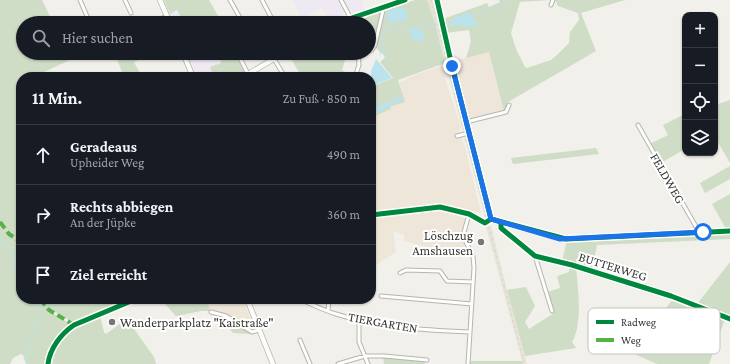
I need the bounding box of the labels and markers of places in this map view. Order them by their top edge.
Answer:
place label: Löschzug Amshausen [412,228,474,258]
marker: Löschzug Amshausen [476,237,486,247]
place label: Wanderparkplatz "Kaistraße" [120,315,274,330]
marker: Wanderparkplatz "Kaistraße" [107,317,117,327]

